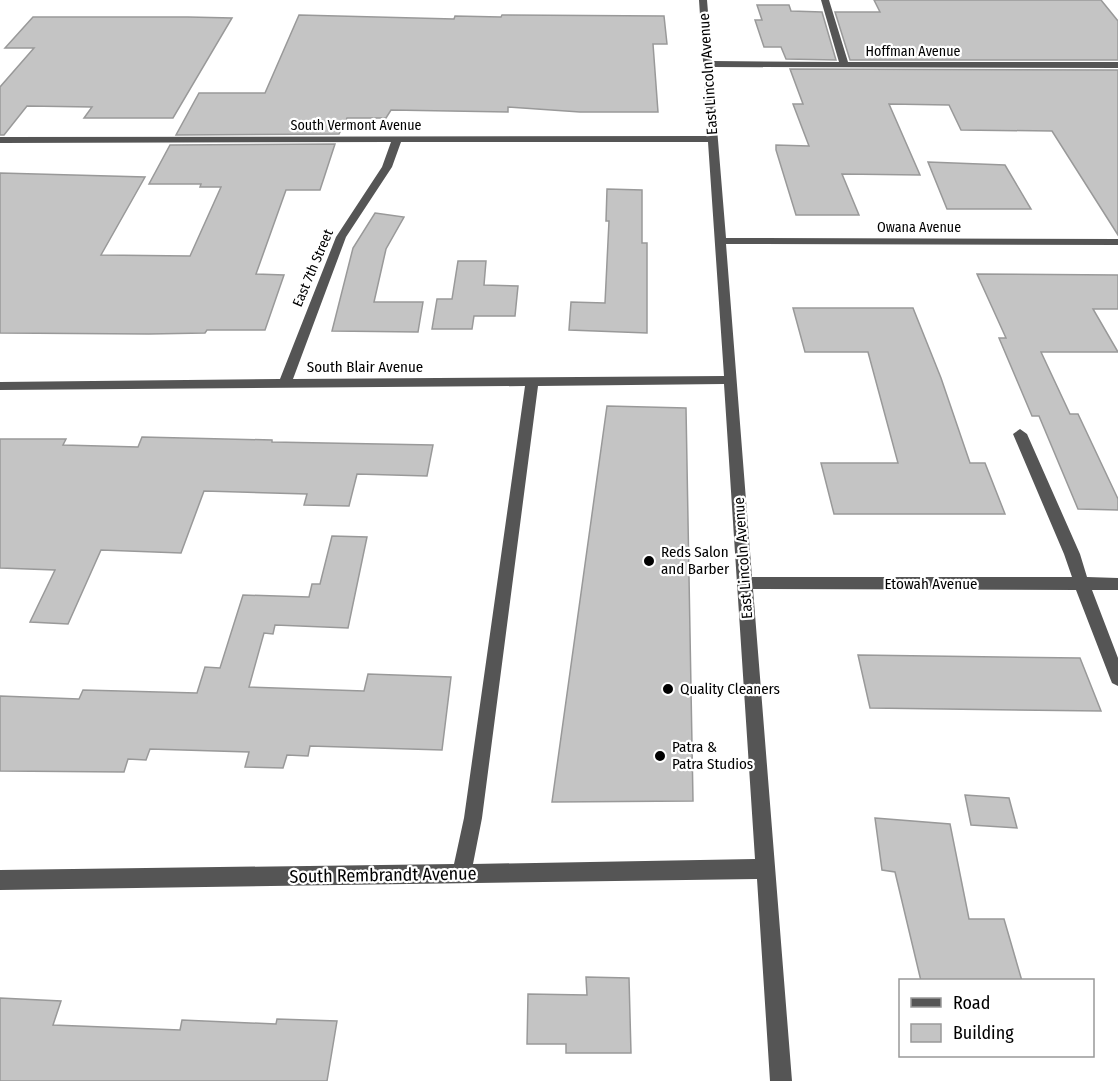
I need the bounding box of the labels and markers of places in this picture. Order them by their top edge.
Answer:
place label: Reds Salon and Barber [661,543,730,578]
marker: Reds Salon and Barber [642,554,656,568]
place label: Quality Cleaners [680,680,780,698]
marker: Quality Cleaners [661,682,675,696]
place label: Patra & Patra Studios [672,738,753,773]
marker: Patra & Patra Studios [653,749,667,763]

